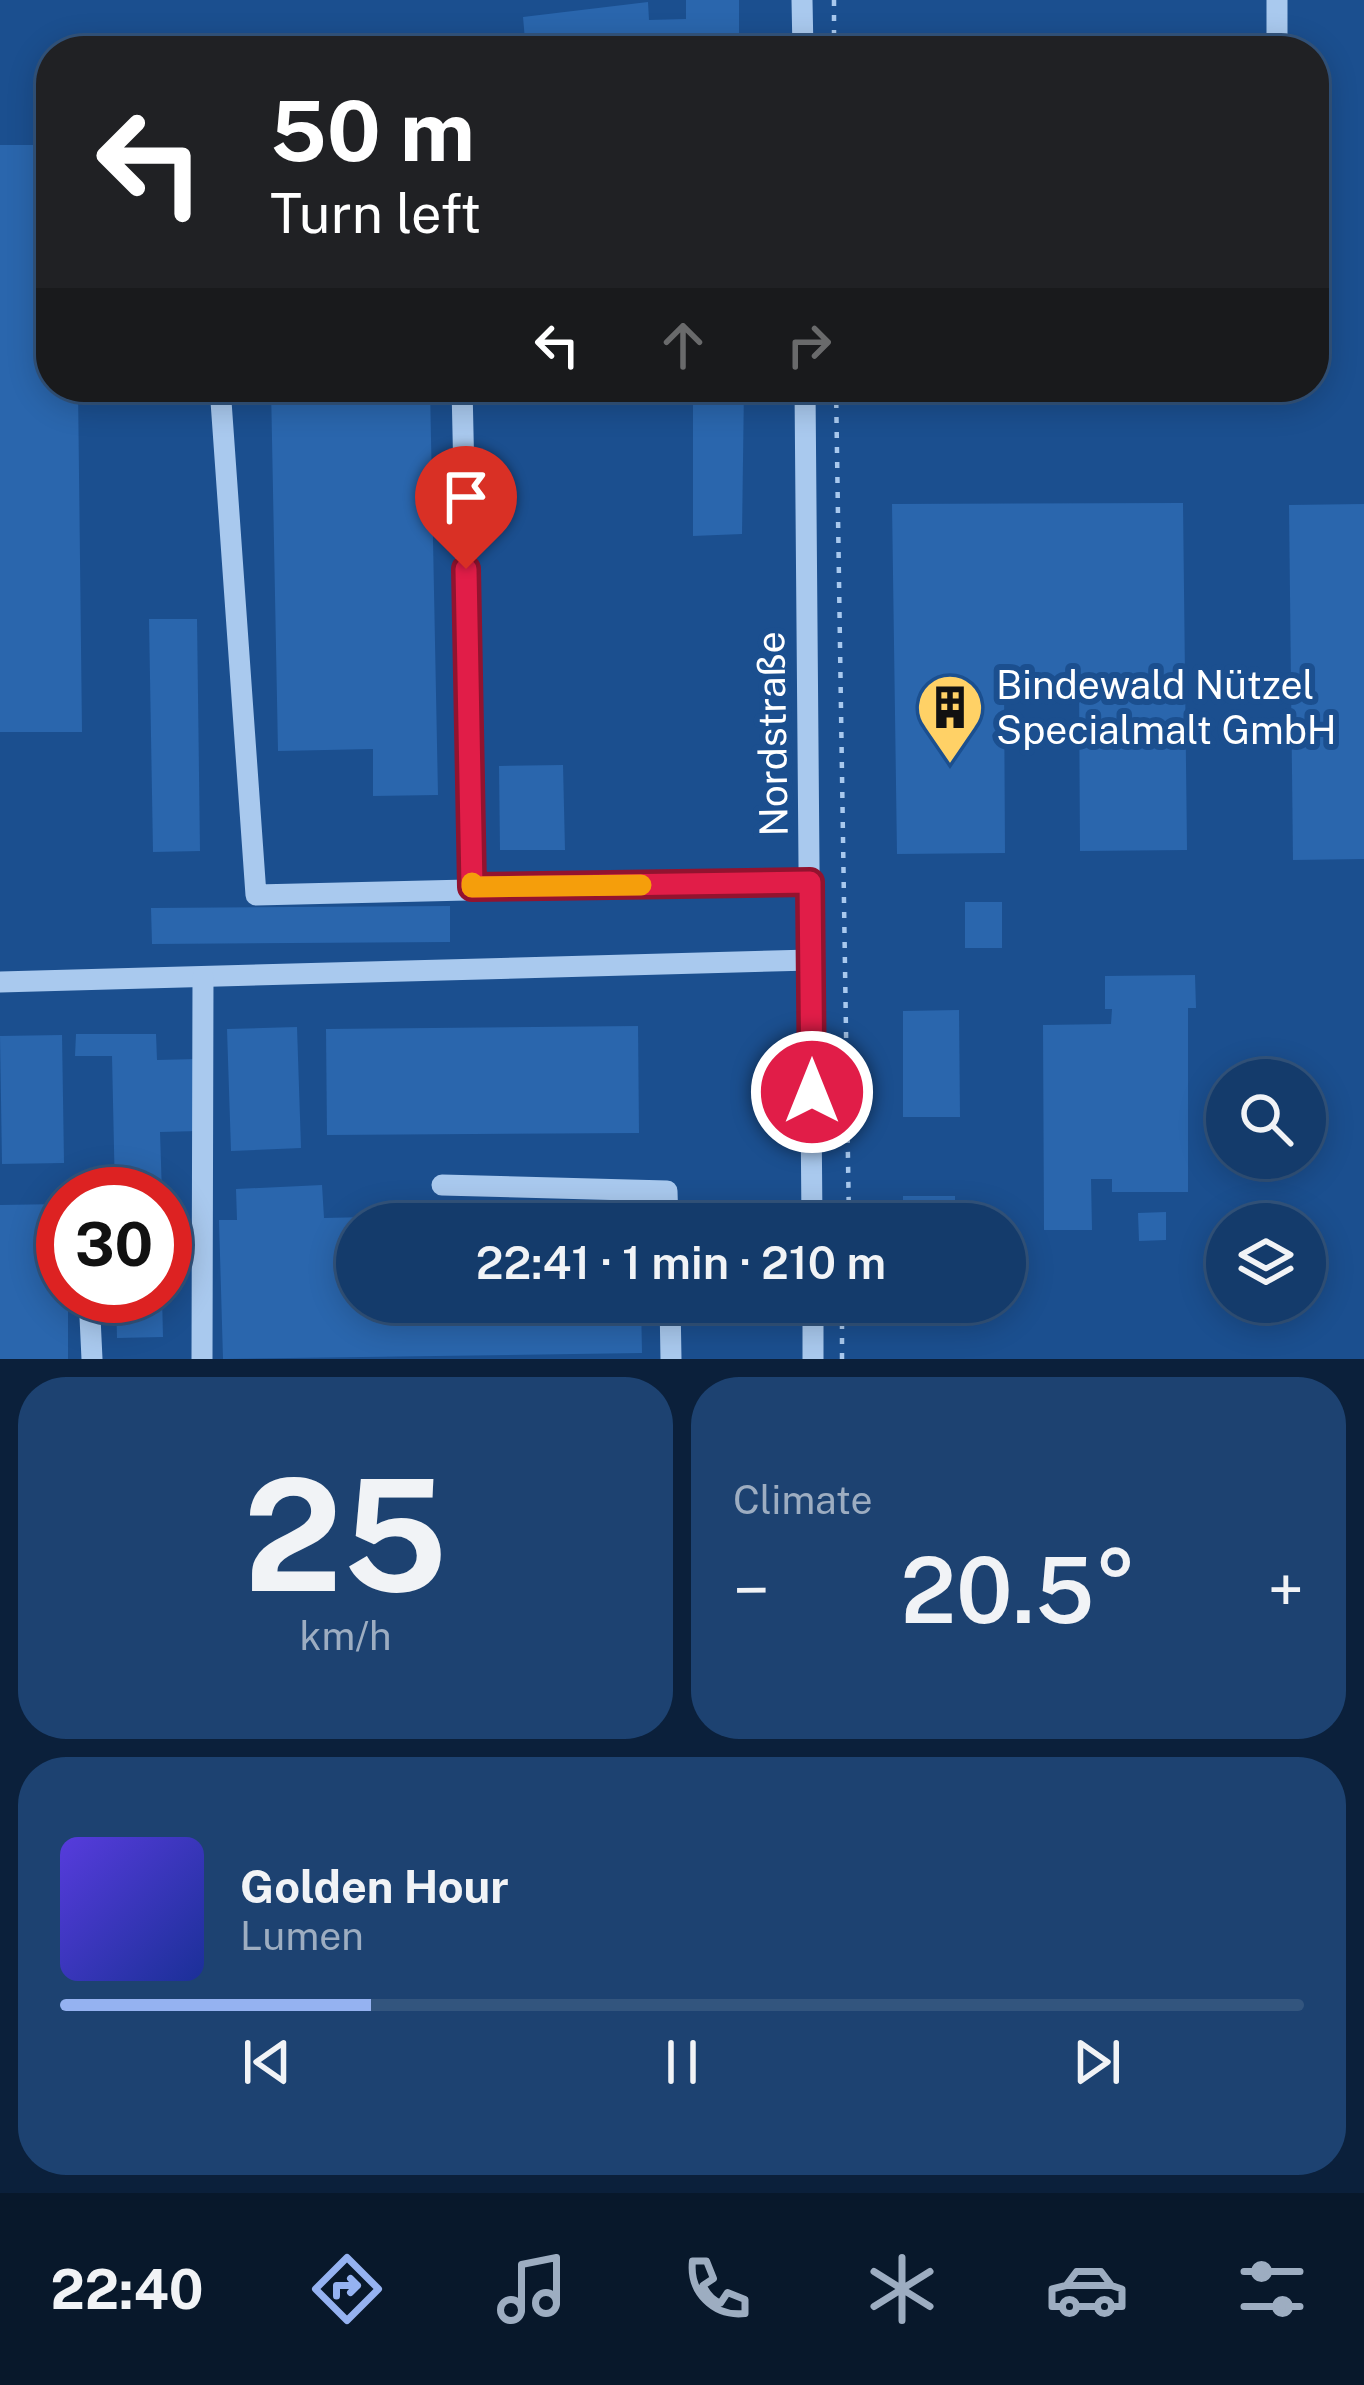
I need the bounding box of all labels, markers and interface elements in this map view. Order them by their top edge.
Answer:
text: 50 m [270,81,475,180]
icon: left [72,84,228,240]
text: Turn left [270,182,481,245]
icon: left [524,312,590,378]
icon: ahead [650,312,716,378]
icon: right [776,312,842,378]
pin [415,446,517,569]
icon: arrive [433,464,499,530]
street label: Nordstraße [747,631,797,837]
place label: Bindewald Nützel Specialmalt GmbH [996,662,1337,753]
building icon: Bindewald Nützel Specialmalt GmbH [915,672,985,766]
position arrow [749,1029,875,1155]
map controls [1206,1059,1326,1323]
button: search [1206,1059,1326,1179]
speed limit sign: 30 [36,1167,192,1323]
button: layers [1206,1203,1326,1323]
text: 22:41 · 1 min · 210 m [476,1236,886,1289]
text: 25 [243,1443,448,1626]
text: Climate [733,1477,873,1523]
text: 20.5° [900,1537,1137,1643]
text: − [733,1551,770,1629]
text: + [1267,1551,1304,1629]
text: km/h [300,1613,391,1659]
text: Golden Hour [240,1860,509,1913]
text: Lumen [240,1913,364,1959]
icon: previous [234,2029,300,2095]
icon: pause [649,2029,715,2095]
icon: next [1064,2029,1130,2095]
icon: directions [305,2247,389,2331]
icon: music [490,2247,574,2331]
icon: phone [675,2247,759,2331]
icon: climate [860,2247,944,2331]
icon: car [1045,2247,1129,2331]
icon: filters [1230,2247,1314,2331]
text: 22:40 [50,2258,204,2321]

